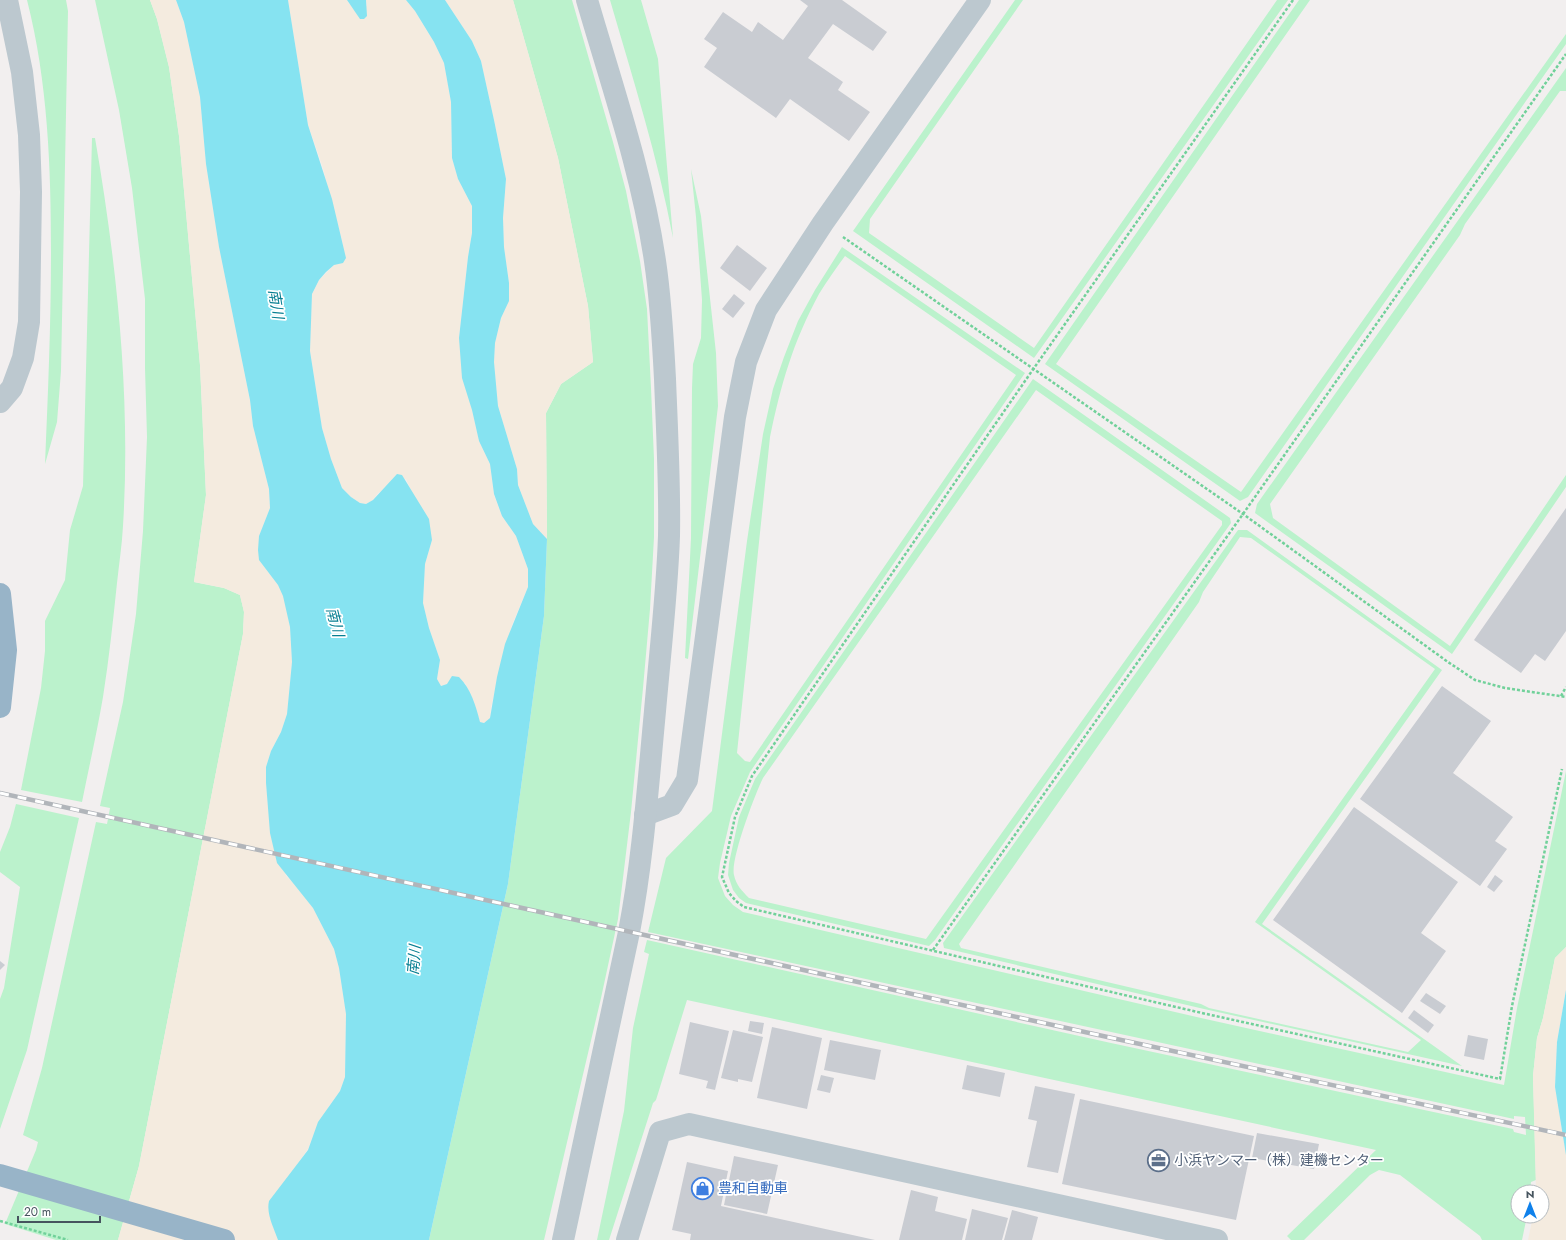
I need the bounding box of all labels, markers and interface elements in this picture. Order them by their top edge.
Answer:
water label: 南川 [263,287,290,323]
water label: 南川 [321,605,350,641]
water label: 南川 [402,942,426,976]
office icon: 小浜ヤンマー（株）建機センター [1145,1147,1171,1173]
place label: 小浜ヤンマー（株）建機センター [1174,1150,1384,1170]
shop icon: 豊和自動車 [690,1175,716,1201]
place label: 豊和自動車 [718,1178,788,1198]
north arrow [1510,1184,1550,1224]
text: N [1526,1186,1534,1202]
scale bar [18,1198,100,1224]
text: 20 m [24,1203,51,1221]

